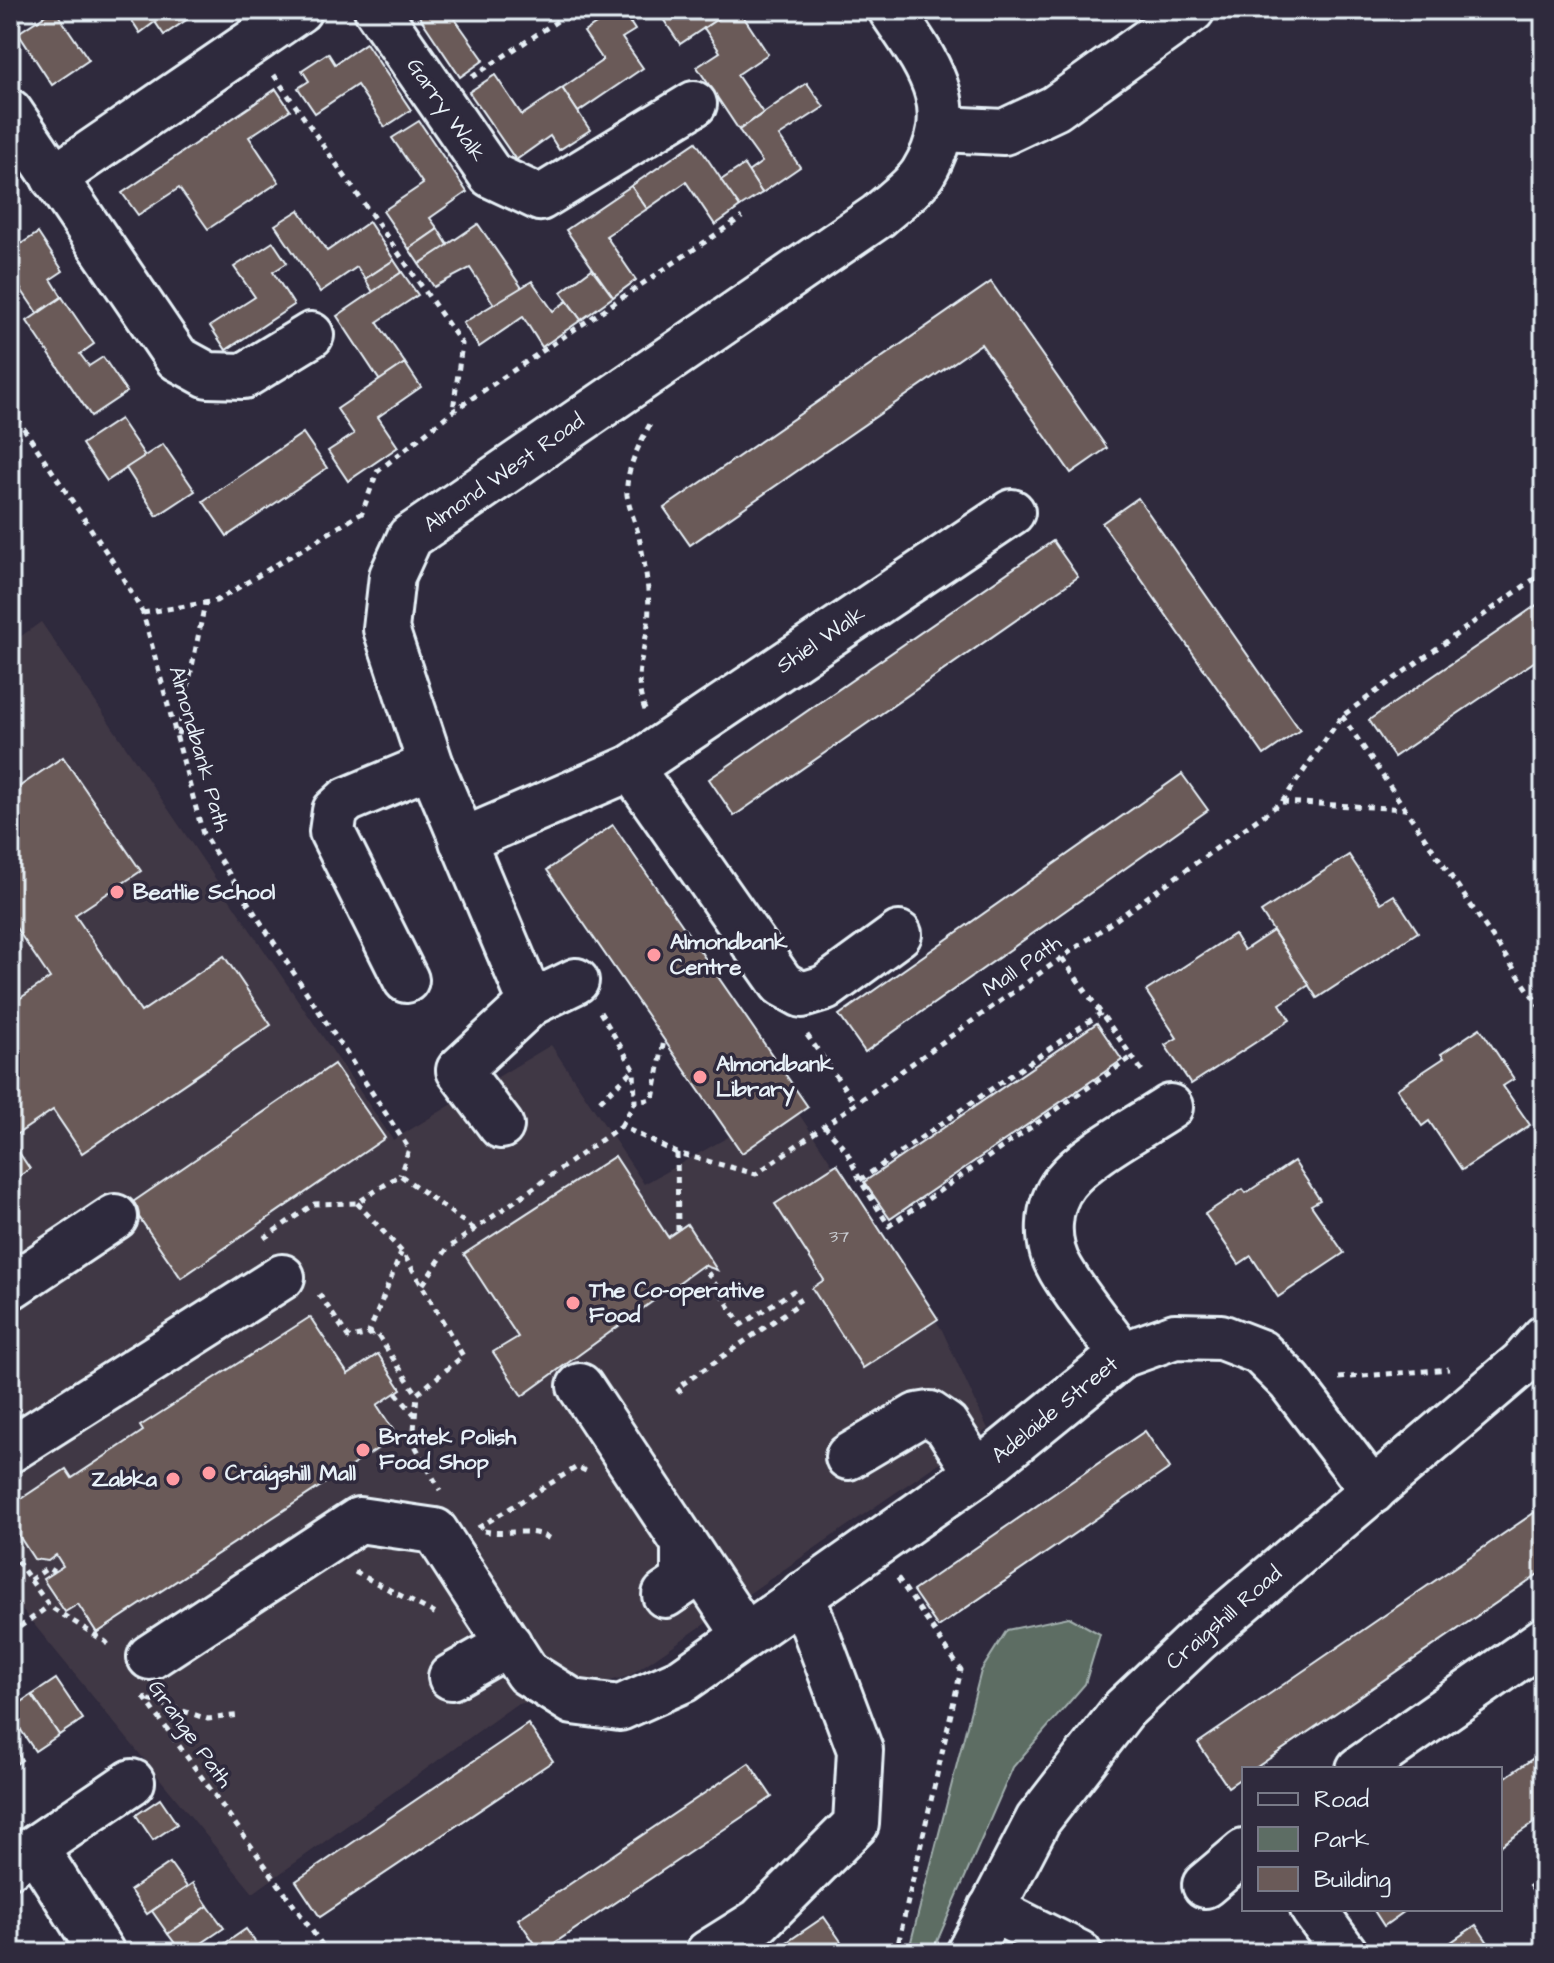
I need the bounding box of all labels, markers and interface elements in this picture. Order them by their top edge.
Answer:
street label: Garry Walk [398,52,494,169]
street label: Almond West Road [417,406,591,540]
street label: Shiel Walk [770,599,872,681]
street label: Almondbank Path [161,662,238,836]
place label: Beatlie School [133,877,276,908]
marker: Beatlie School [108,883,126,901]
place label: Almondbank Centre [670,927,788,983]
street label: Mall Path [976,927,1068,1005]
marker: Almondbank Centre [645,946,663,964]
place label: Almondbank Library [716,1049,834,1107]
marker: Almondbank Library [691,1068,709,1086]
house number: 37 [829,1224,849,1249]
place label: The Co-operative Food [588,1275,765,1331]
marker: The Co-operative Food [564,1294,582,1312]
street label: Adelaide Street [985,1349,1125,1471]
place label: Bratek Polish Food Shop [379,1422,517,1478]
marker: Bratek Polish Food Shop [354,1441,372,1459]
place label: Craigshill Mall [225,1458,356,1490]
place label: Zabka [91,1464,158,1495]
marker: Craigshill Mall [200,1464,218,1482]
marker: Zabka [164,1470,182,1488]
street label: Craigshill Road [1159,1559,1290,1678]
street label: Grange Path [139,1674,240,1795]
legend [1242,1767,1502,1911]
text: Road [1314,1783,1369,1817]
text: Park [1314,1823,1370,1857]
text: Building [1314,1863,1391,1898]

